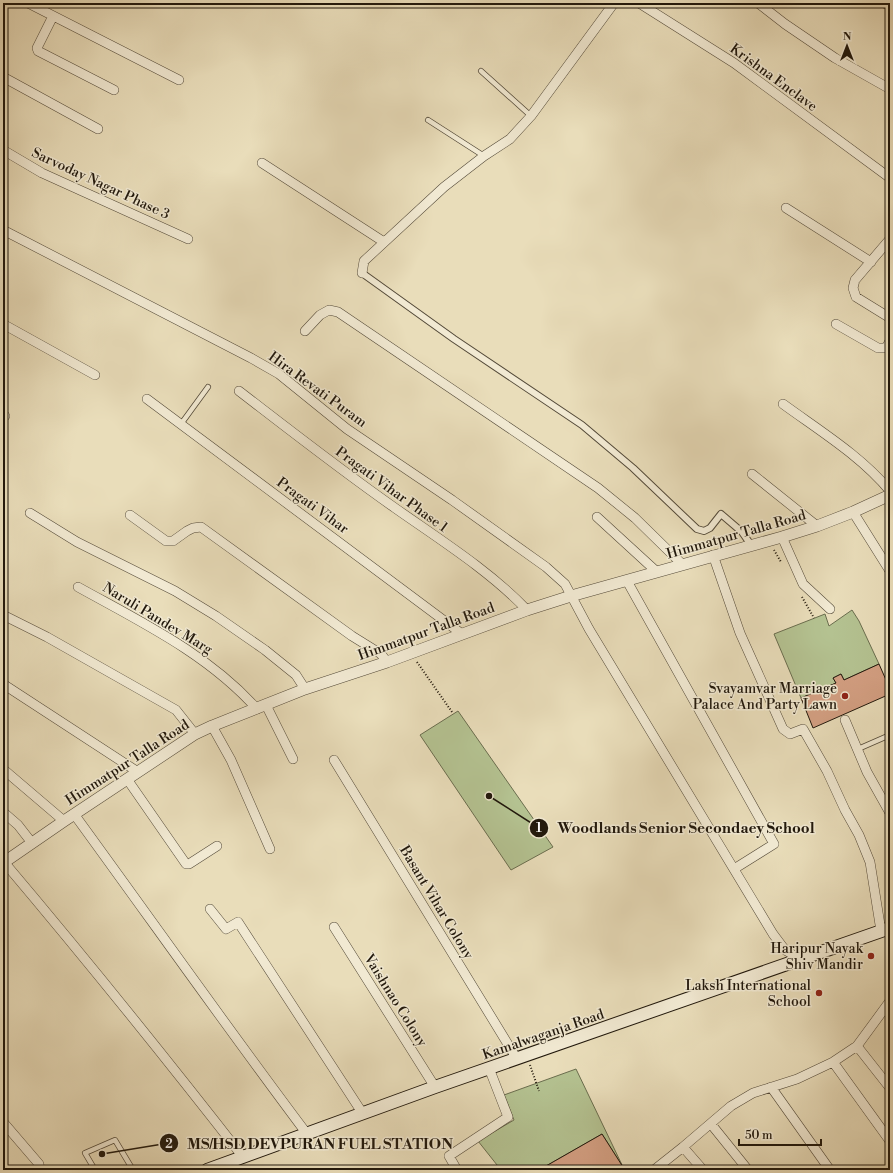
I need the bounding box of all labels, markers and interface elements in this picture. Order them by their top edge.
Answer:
north arrow [827,26,867,66]
text: N [843,30,852,44]
street label: Krishna Enclave [726,40,821,116]
street label: Sarvoday Nagar Phase 3 [29,144,173,224]
street label: Hira Revati Puram [264,348,370,432]
street label: Pragati Vihar Phase 1 [332,443,451,537]
street label: Pragati Vihar [273,474,352,538]
street label: Himmatpur Talla Road [664,506,808,563]
street label: Naruli Pandev Marg [99,579,216,659]
street label: Himmatpur Talla Road [355,599,497,665]
place label: Svayamvar Marriage Palace And Party Lawn [693,680,838,714]
marker: Svayamvar Marriage Palace And Party Lawn [840,691,850,701]
street label: Himmatpur Talla Road [62,716,193,810]
callout: Woodlands Senior Secondaey School [529,814,822,841]
text: Woodlands Senior Secondaey School [556,819,815,838]
text: 1 [536,821,542,836]
street label: Basant Vihar Colony [395,842,477,963]
place label: Haripur Nayak Shiv Mandir [770,940,864,974]
street label: Vaishnao Colony [359,950,431,1050]
marker: Haripur Nayak Shiv Mandir [866,951,876,961]
place label: Laksh International School [685,977,811,1011]
marker: Laksh International School [814,988,824,998]
street label: Kamalwaganja Road [480,1006,607,1064]
scale bar [739,1121,821,1147]
text: 50 m [745,1128,773,1143]
callout: MS/HSD DEVPURAN FUEL STATION [159,1130,461,1157]
text: MS/HSD DEVPURAN FUEL STATION [187,1135,453,1154]
text: 2 [165,1137,173,1152]

